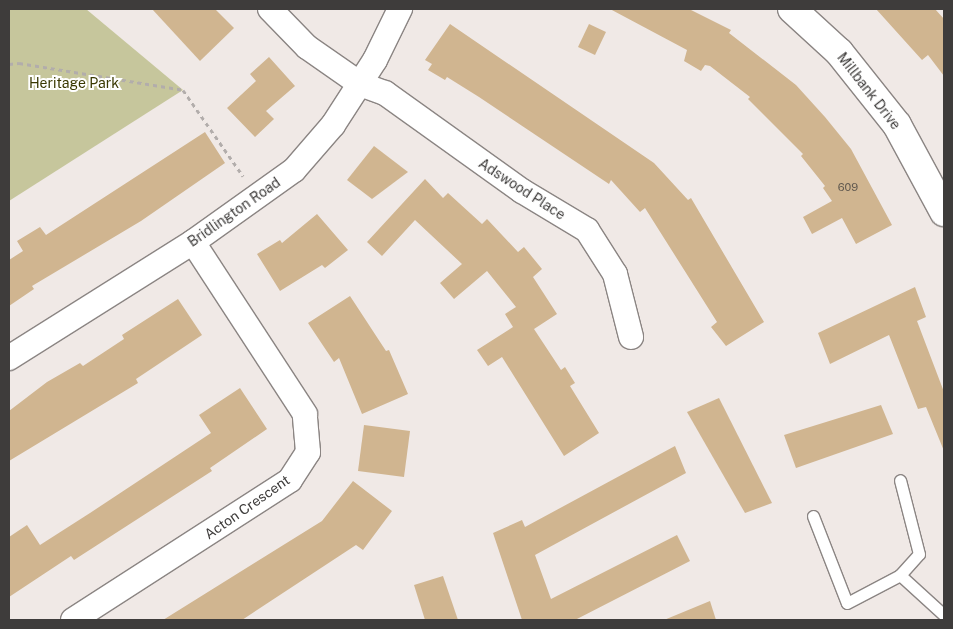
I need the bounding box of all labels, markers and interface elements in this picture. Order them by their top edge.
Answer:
street label: Millbank Drive [834,49,904,133]
park label: Heritage Park [29,75,119,91]
street label: Adswood Place [476,155,568,223]
street label: Bridlington Road [184,174,284,250]
house number: 609 [838,180,858,194]
street label: Acton Crescent [201,471,293,543]

